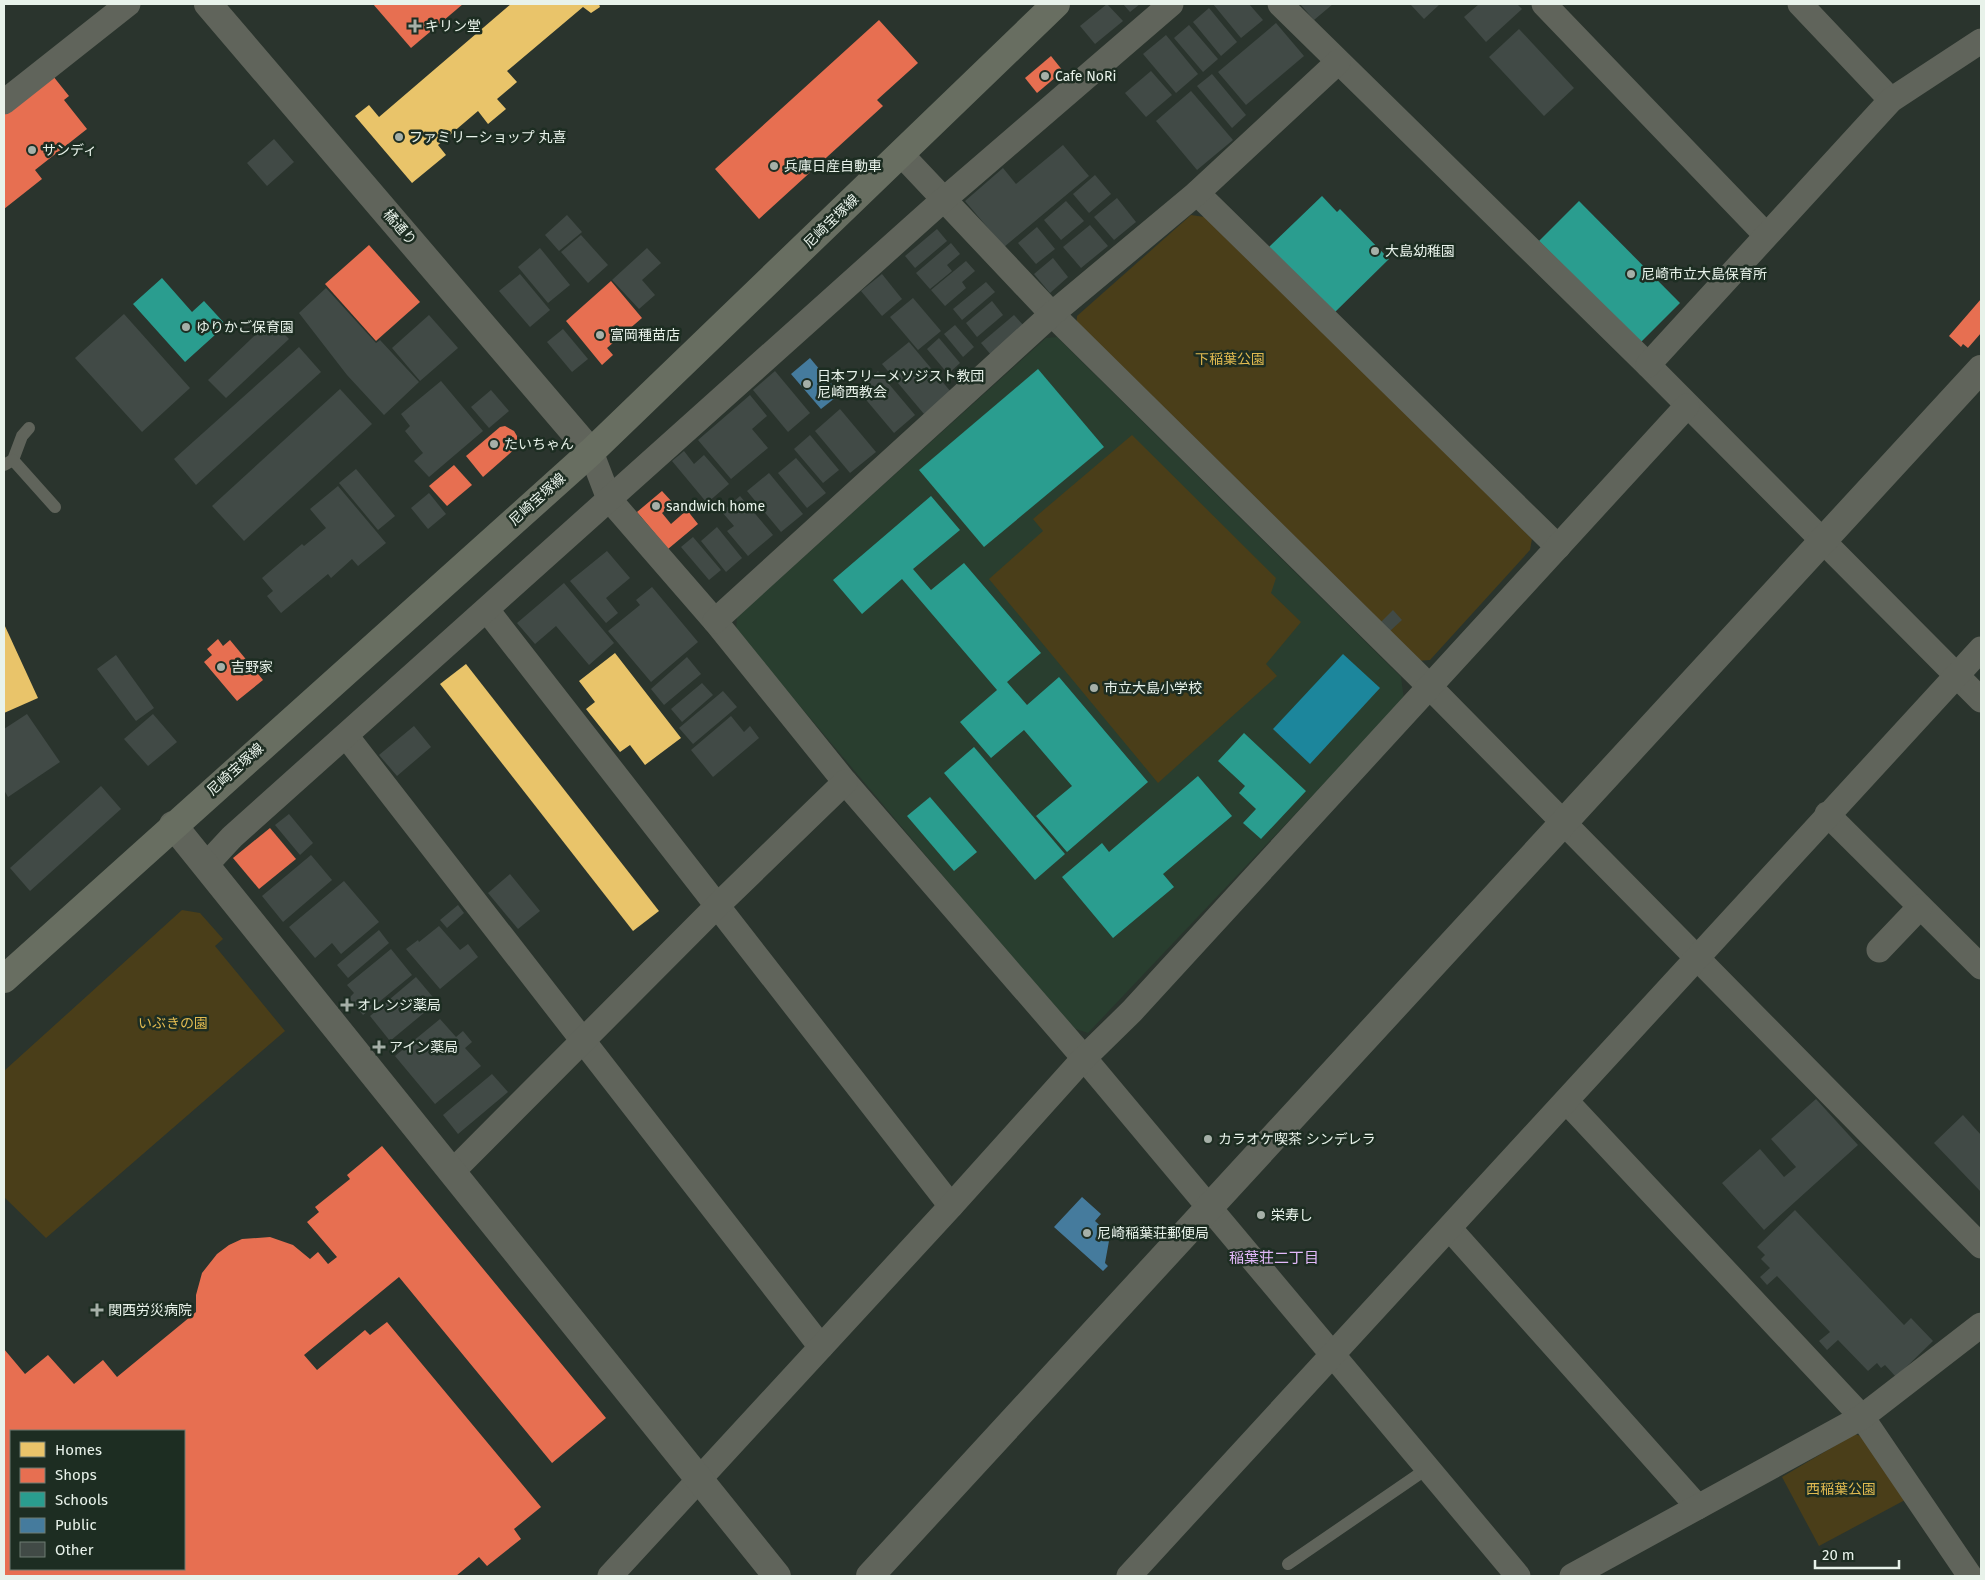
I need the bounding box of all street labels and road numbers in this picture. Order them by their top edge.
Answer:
street label: 尼崎宝塚線 [800,191,862,252]
street label: 橘通り [379,206,420,249]
street label: 尼崎宝塚線 [506,470,569,529]
street label: 尼崎宝塚線 [204,740,267,799]

